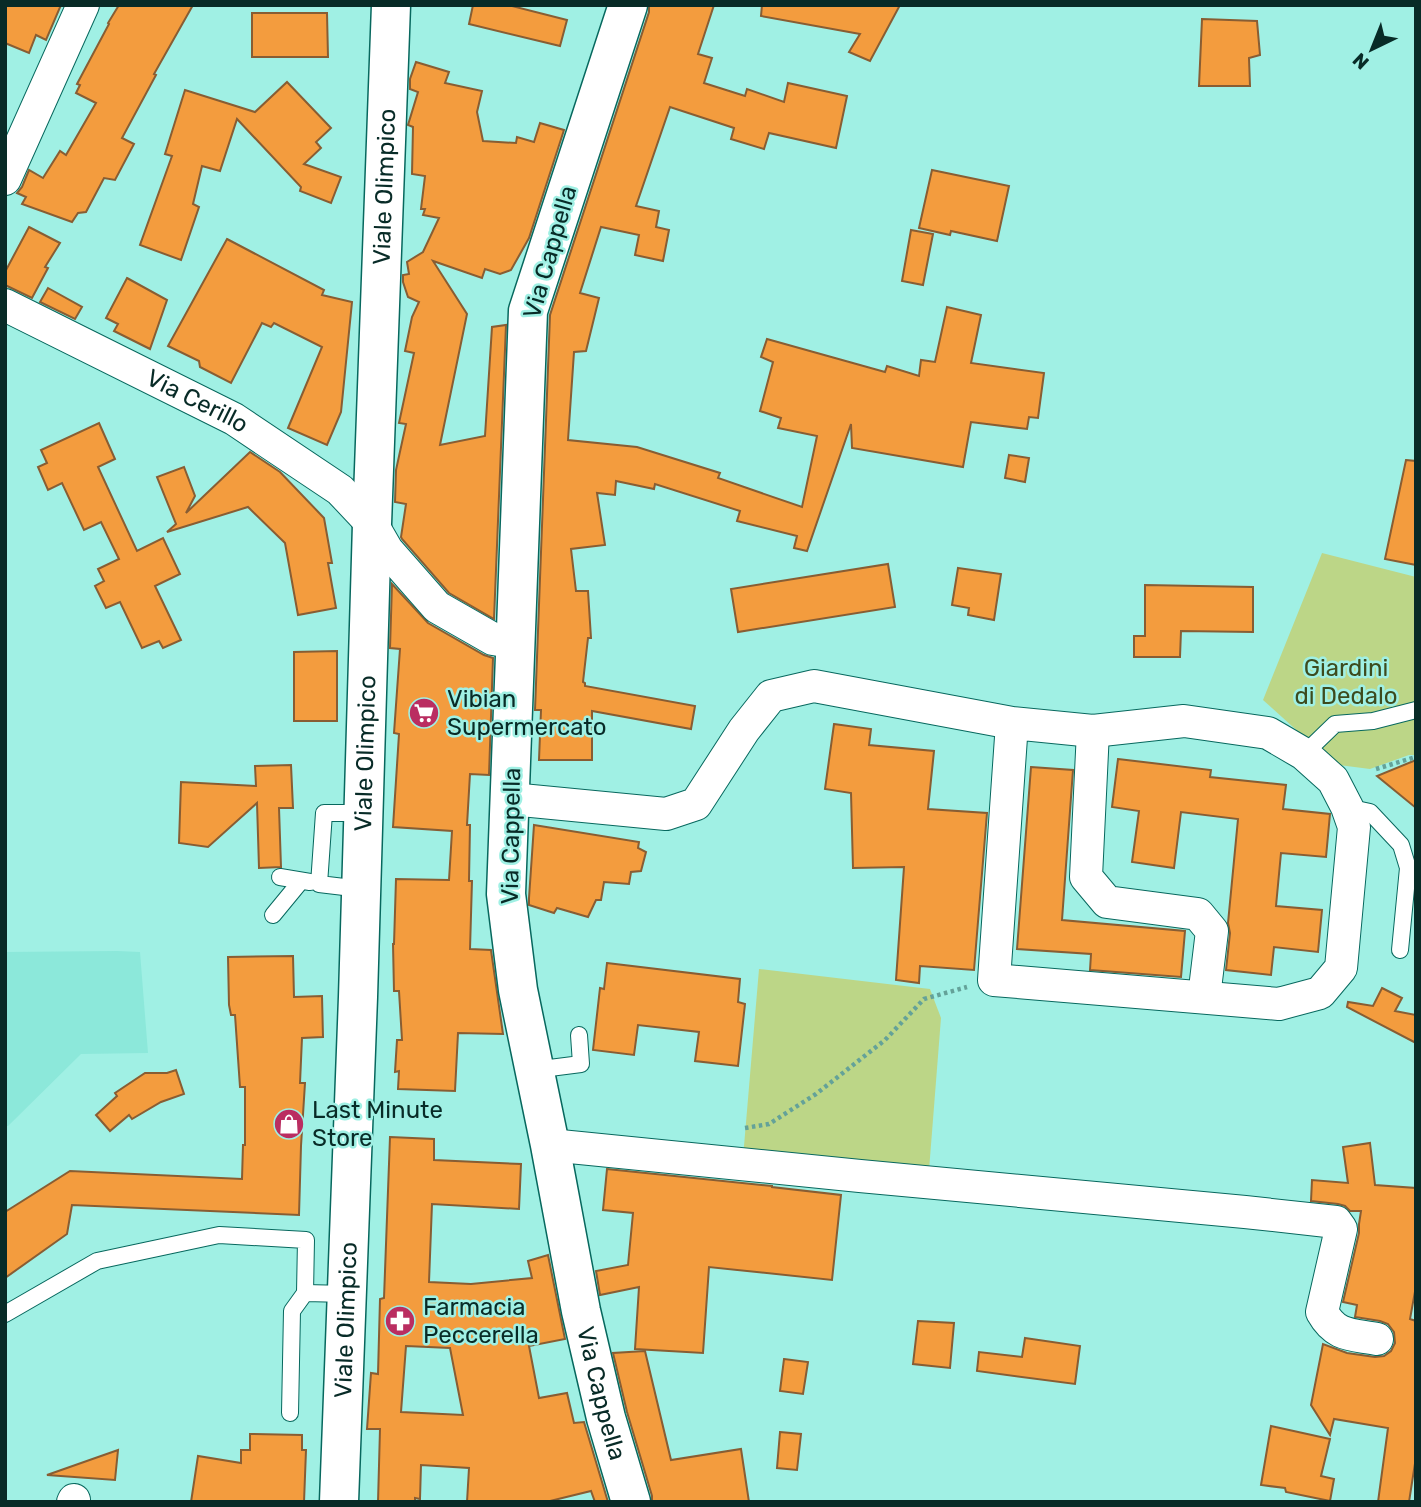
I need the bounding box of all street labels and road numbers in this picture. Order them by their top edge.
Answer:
street label: Viale Olimpico [367,108,401,265]
street label: Via Cappella [518,182,582,322]
street label: Via Cerillo [142,364,254,439]
street label: Viale Olimpico [349,675,382,832]
street label: Via Cappella [496,767,526,905]
street label: Viale Olimpico [329,1242,363,1399]
street label: Via Cappella [571,1324,632,1464]

